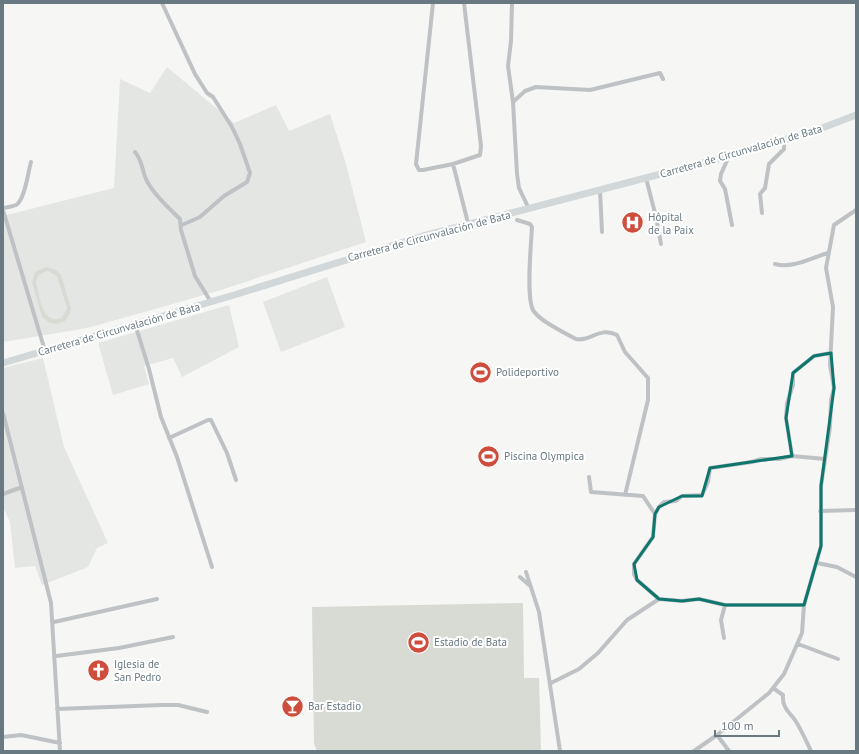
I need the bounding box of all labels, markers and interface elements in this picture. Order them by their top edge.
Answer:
street label: Carretera de Circunvalación de Bata [658,121,824,181]
street label: Carretera de Circunvalación de Bata [346,208,512,264]
hospital icon: Hôpital de la Paix [620,210,646,236]
place label: Hôpital de la Paix [648,210,694,237]
street label: Carretera de Circunvalación de Bata [36,299,202,359]
sports icon: Polideportivo [468,359,494,385]
place label: Polideportivo [496,365,559,379]
sports icon: Piscina Olympica [475,443,501,469]
place label: Piscina Olympica [504,449,584,463]
sports icon: Estadio de Bata [405,629,431,655]
place label: Estadio de Bata [434,635,507,649]
church icon: Iglesia de San Pedro [86,657,112,683]
place label: Iglesia de San Pedro [114,657,161,684]
bar icon: Bar Estadio [280,693,306,719]
place label: Bar Estadio [308,699,361,713]
scale bar [715,712,779,738]
text: 100 m [721,718,754,733]

